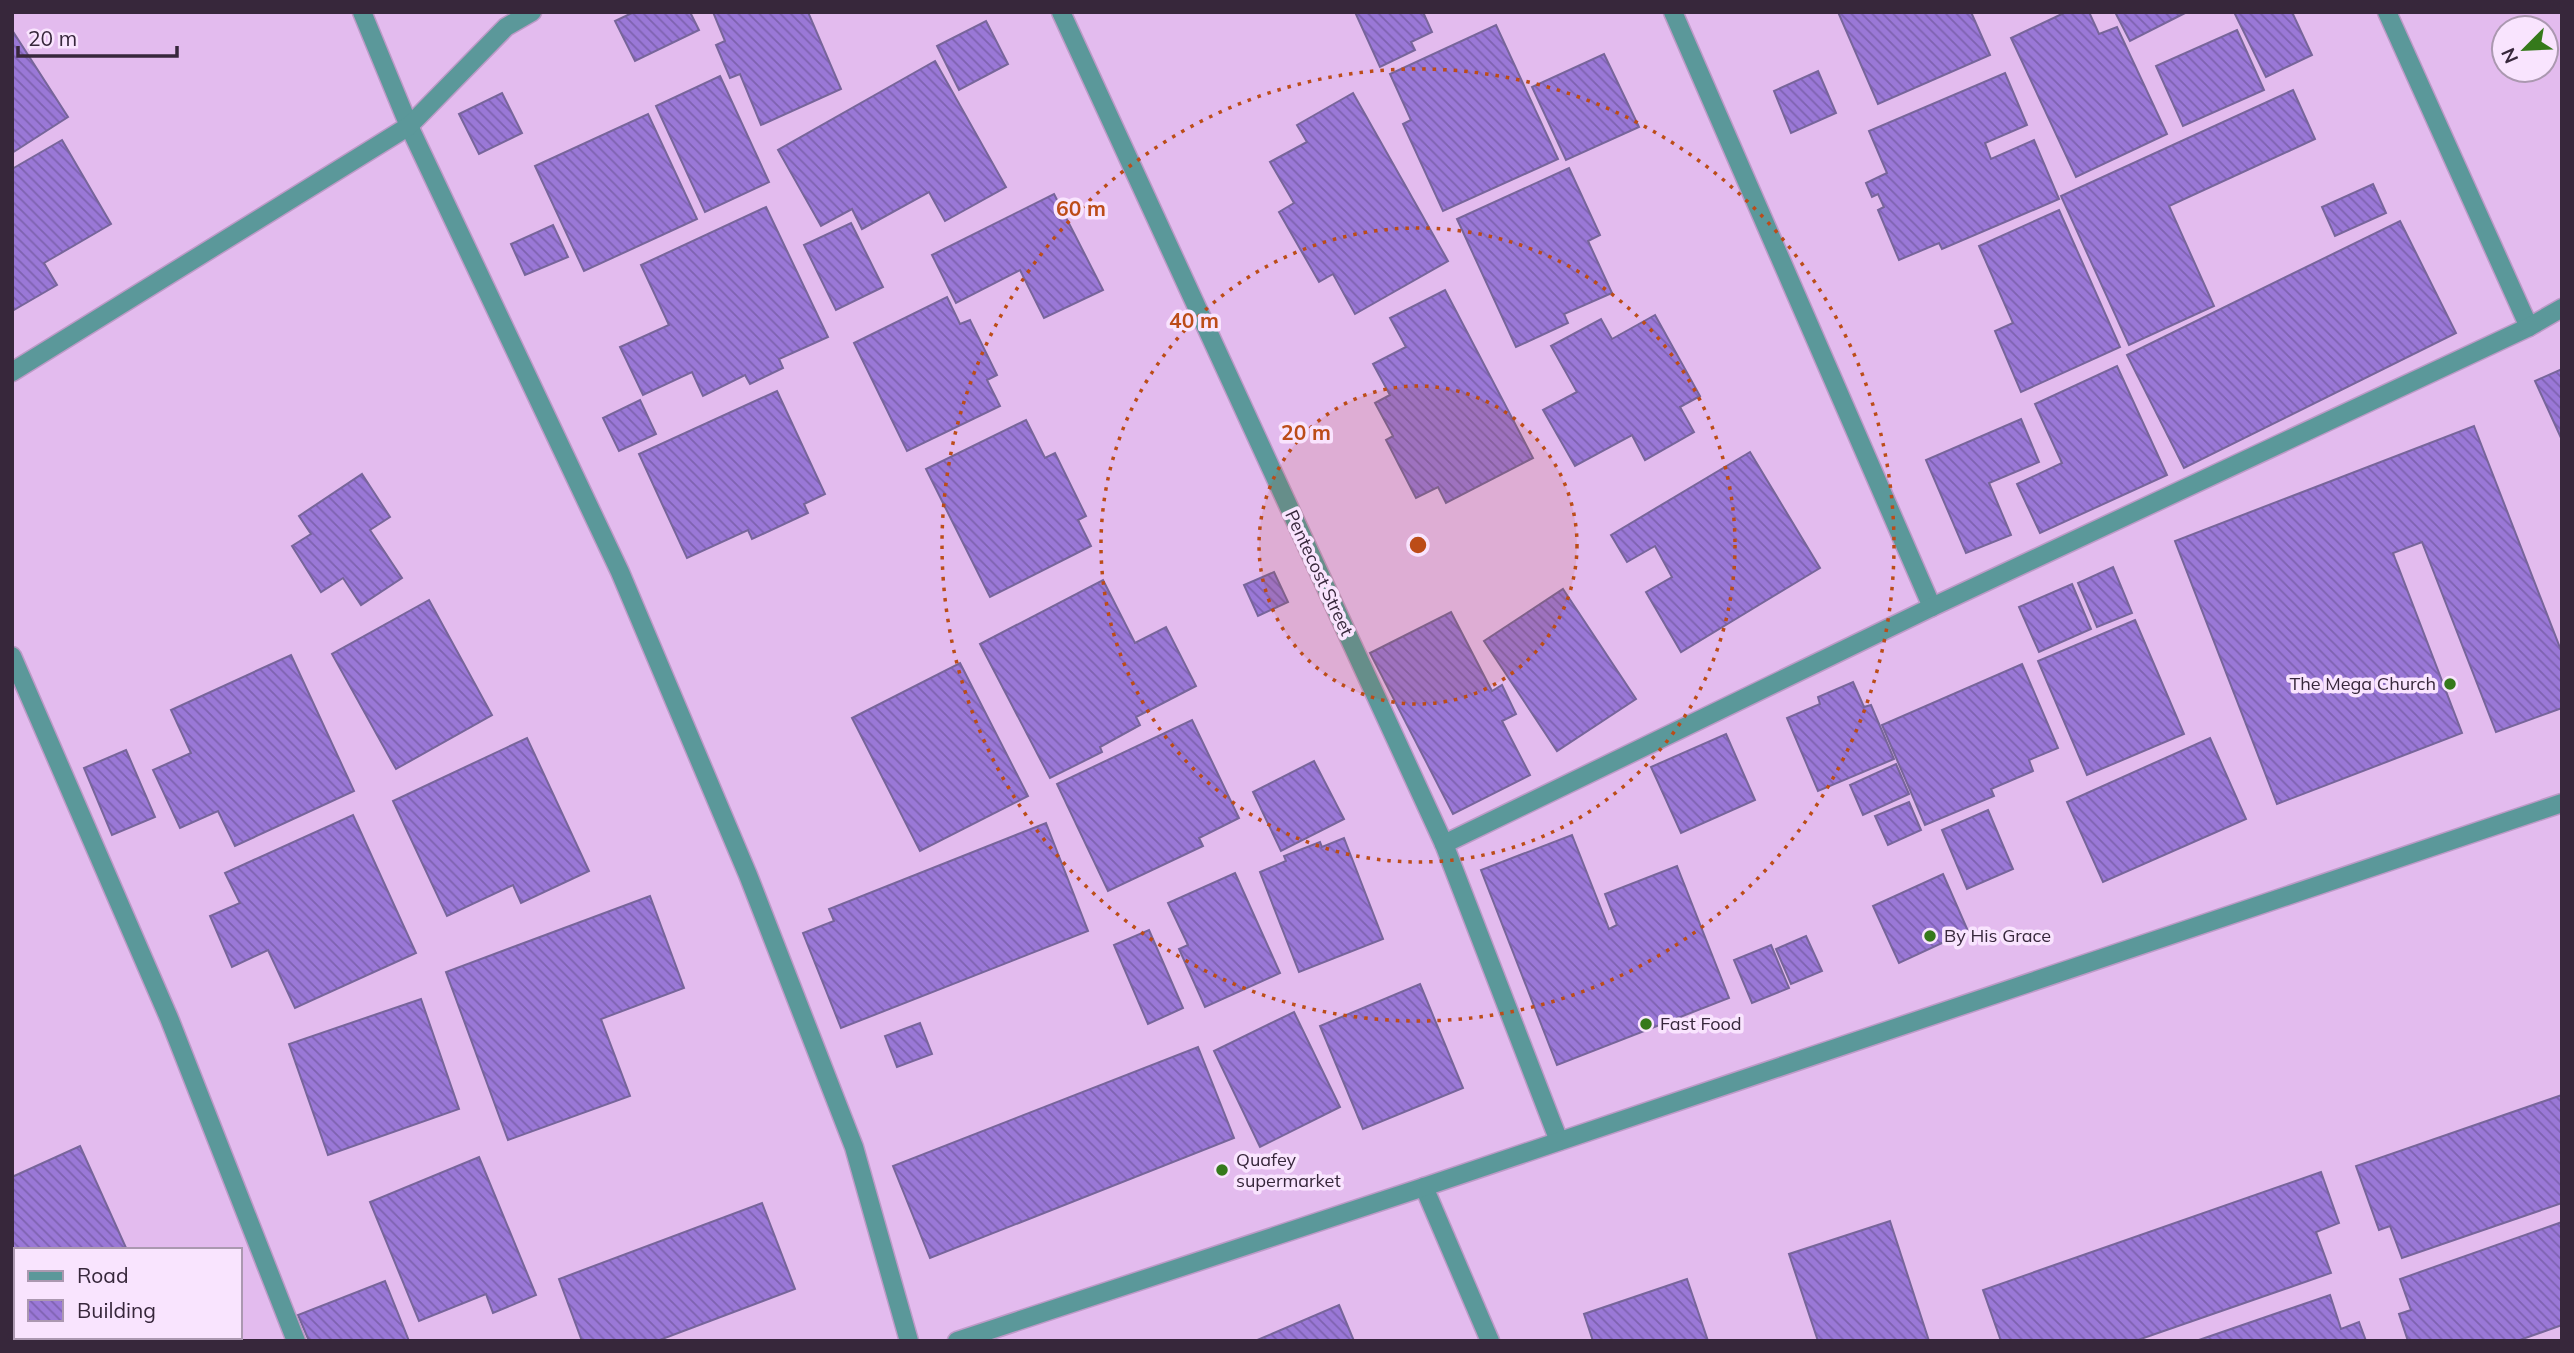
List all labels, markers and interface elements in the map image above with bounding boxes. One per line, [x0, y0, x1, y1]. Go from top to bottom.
scale bar [18, 14, 177, 58]
north arrow [2490, 14, 2560, 84]
text: 20 m [28, 25, 77, 51]
text: N [2496, 44, 2523, 67]
text: 60 m [1056, 195, 1106, 221]
text: 40 m [1169, 307, 1219, 333]
text: 20 m [1281, 419, 1331, 445]
street label: Pentecost Street [1280, 506, 1359, 639]
centre of rings [1406, 533, 1430, 557]
place label: The Mega Church [2289, 672, 2436, 695]
marker: The Mega Church [2442, 676, 2458, 692]
place label: By His Grace [1944, 924, 2051, 947]
marker: By His Grace [1922, 928, 1938, 944]
place label: Fast Food [1660, 1012, 1742, 1035]
marker: Fast Food [1638, 1016, 1654, 1032]
place label: Quafey supermarket [1236, 1148, 1341, 1192]
marker: Quafey supermarket [1214, 1162, 1230, 1178]
legend [14, 1248, 242, 1339]
text: Road [77, 1262, 128, 1288]
text: Building [77, 1297, 156, 1323]

